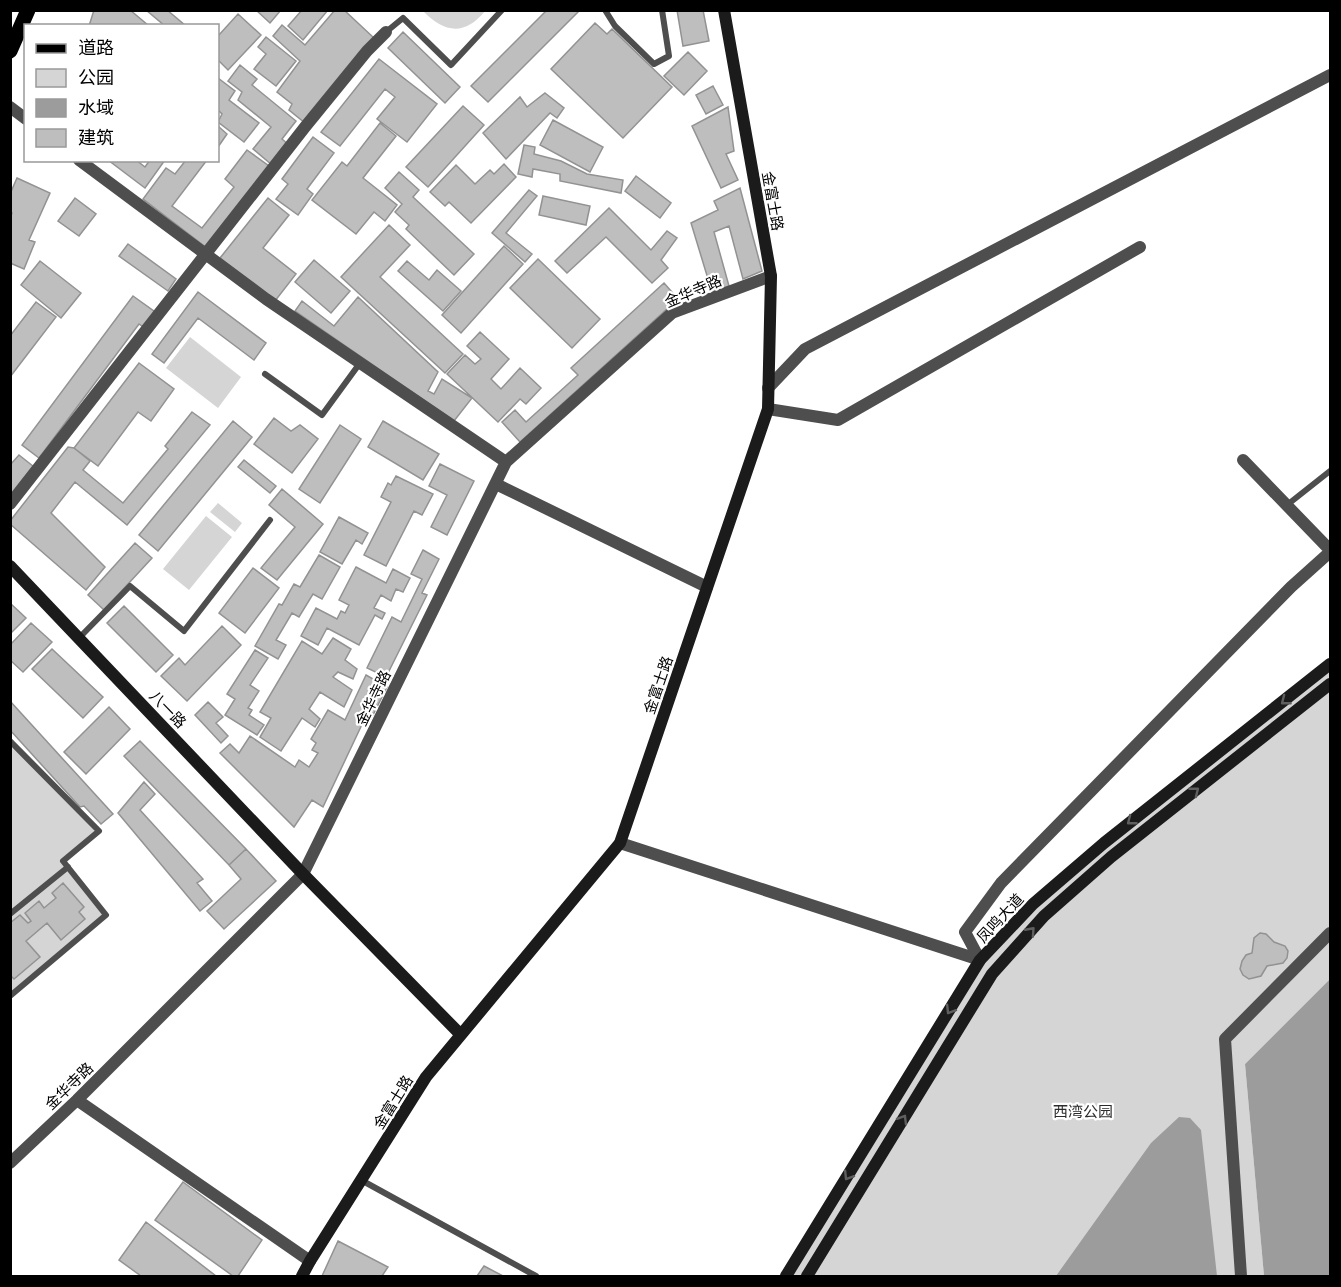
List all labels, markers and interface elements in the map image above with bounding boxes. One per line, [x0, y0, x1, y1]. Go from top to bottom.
legend [24, 24, 219, 162]
text: 道路 [78, 37, 114, 59]
text: 公园 [78, 67, 114, 89]
text: 水域 [78, 97, 114, 119]
text: 建筑 [78, 127, 114, 149]
street label: 金富士路 [758, 170, 788, 232]
street label: 金华寺路 [662, 271, 724, 311]
street label: 金富士路 [639, 654, 677, 716]
street label: 金华寺路 [351, 667, 395, 729]
street label: 八一路 [146, 686, 190, 732]
one-way arrow [1280, 693, 1291, 704]
one-way arrow [1188, 787, 1199, 798]
one-way arrow [1127, 814, 1138, 825]
street label: 凤鸣大道 [973, 890, 1027, 946]
one-way arrow [1024, 927, 1035, 937]
one-way arrow [945, 1004, 957, 1014]
street label: 金华寺路 [41, 1058, 97, 1114]
street label: 金富士路 [369, 1072, 417, 1132]
park label: 西湾公园 [1053, 1102, 1113, 1121]
one-way arrow [895, 1115, 907, 1125]
one-way arrow [843, 1170, 855, 1180]

